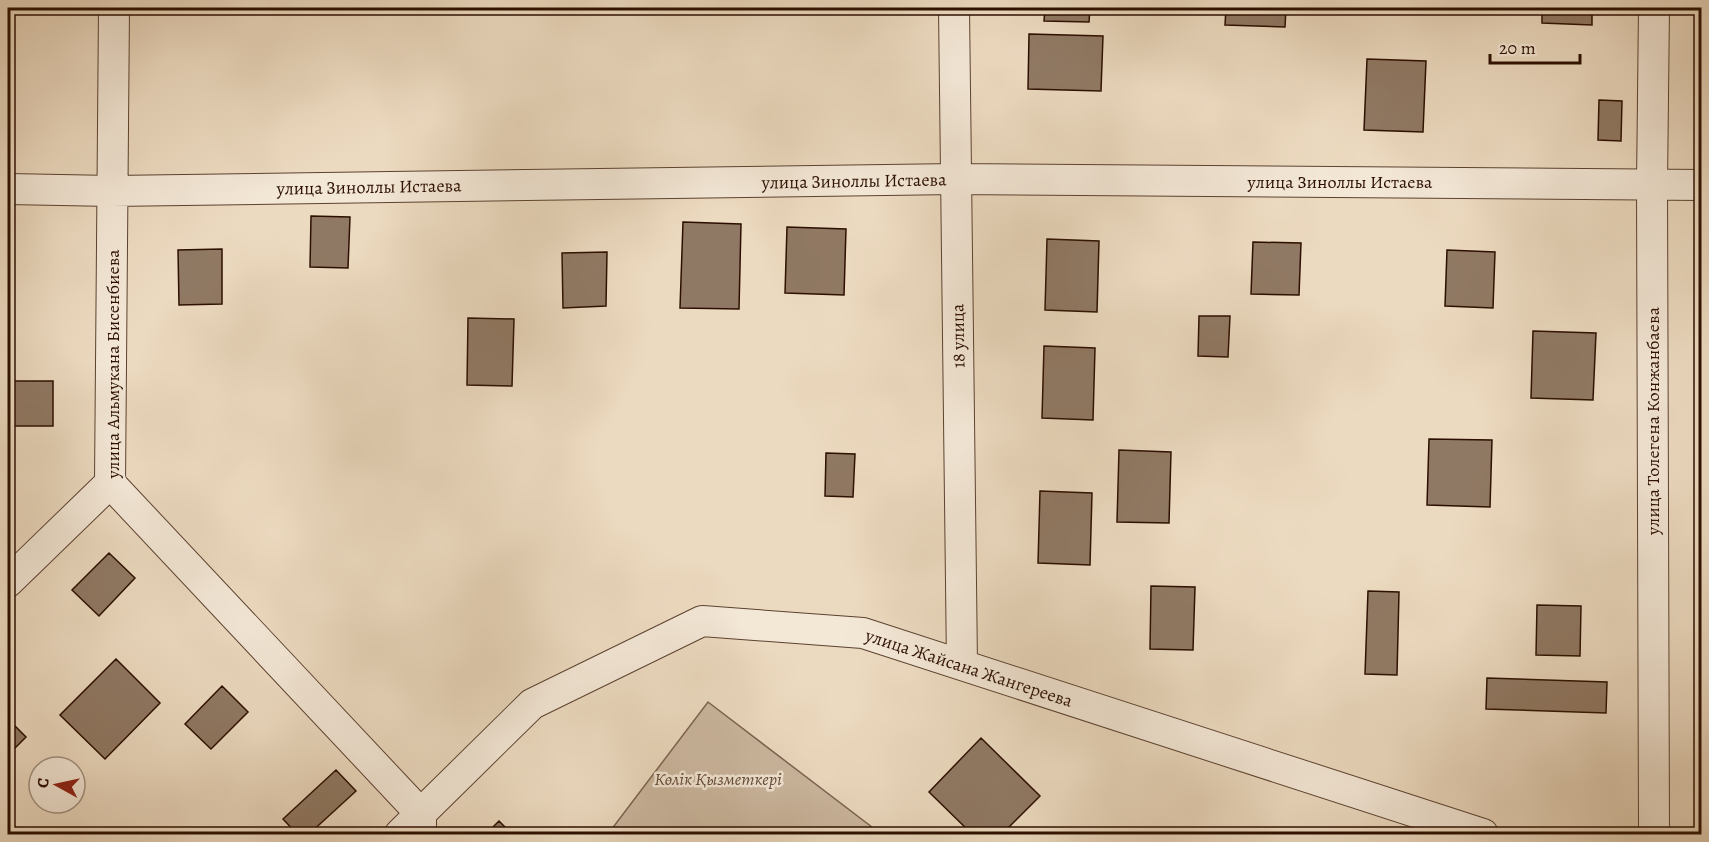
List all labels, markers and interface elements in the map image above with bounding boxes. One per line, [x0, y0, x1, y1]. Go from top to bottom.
scale bar [1490, 27, 1580, 65]
text: 20 m [1499, 36, 1536, 60]
street label: улица Зиноллы Истаева [760, 167, 947, 195]
street label: улица Зиноллы Истаева [1247, 170, 1433, 194]
street label: улица Зиноллы Истаева [275, 173, 462, 201]
street label: улица Альмукана Бисенбиева [101, 249, 125, 480]
street label: 18 улица [945, 303, 971, 368]
street label: улица Толегена Конжанбаева [1641, 306, 1665, 536]
street label: улица Жайсана Жангереева [861, 623, 1076, 713]
north arrow [27, 755, 87, 815]
park label: Көлік Қызметкері [654, 767, 782, 791]
text: С [32, 776, 55, 789]

